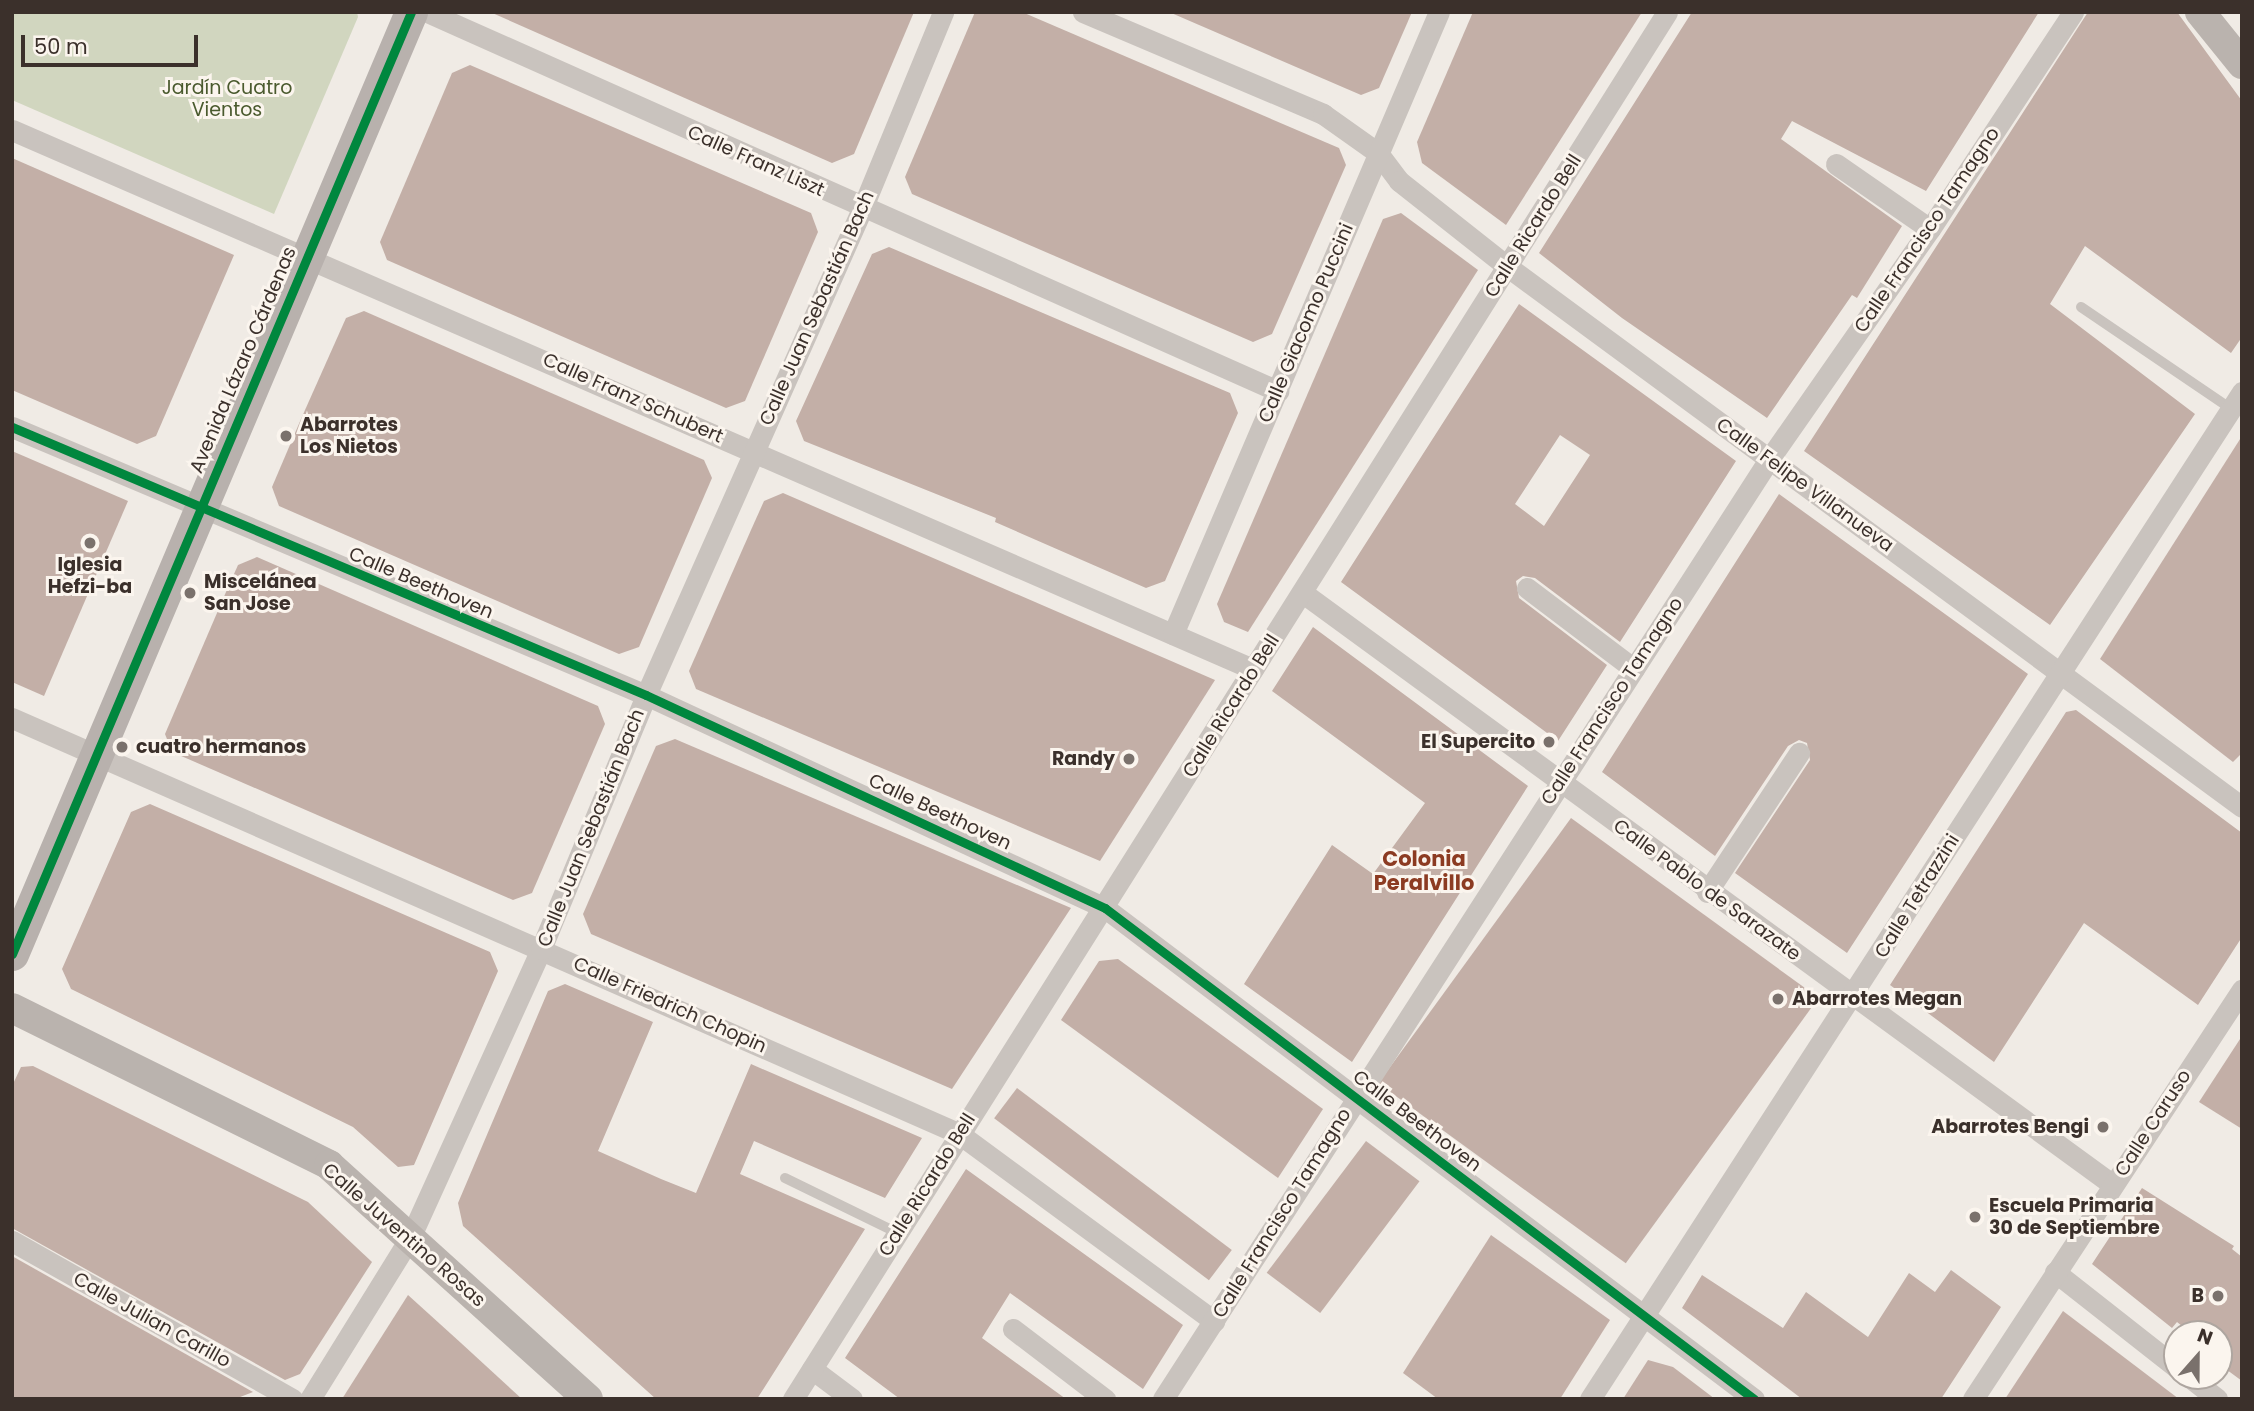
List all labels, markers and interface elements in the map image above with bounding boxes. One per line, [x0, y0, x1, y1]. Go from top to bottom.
scale bar [24, 21, 201, 65]
text: 50 m [34, 32, 88, 61]
park label: Jardín Cuatro Vientos [162, 77, 292, 121]
street label: Calle Franz Liszt [684, 121, 828, 201]
street label: Calle Francisco Tamagno [1850, 123, 2004, 337]
street label: Calle Ricardo Bell [1480, 150, 1586, 302]
street label: Calle Juan Sebastián Bach [755, 187, 879, 429]
street label: Calle Giacomo Puccini [1254, 220, 1358, 426]
street label: Avenida Lázaro Cárdenas [185, 243, 301, 477]
street label: Calle Franz Schubert [539, 348, 727, 448]
street label: Calle Felipe Villanueva [1712, 413, 1898, 557]
place label: Abarrotes Los Nietos [300, 414, 398, 458]
marker: Abarrotes Los Nietos [278, 428, 294, 444]
marker: Iglesia Hefzi-ba [82, 535, 98, 551]
street label: Calle Beethoven [345, 542, 497, 624]
place label: Iglesia Hefzi-ba [48, 554, 132, 598]
place label: Miscelánea San Jose [204, 571, 317, 615]
marker: Miscelánea San Jose [182, 585, 198, 601]
street label: Calle Francisco Tamagno [1536, 593, 1688, 809]
street label: Calle Ricardo Bell [1178, 630, 1284, 782]
street label: Calle Juan Sebastián Bach [533, 706, 649, 950]
place label: El Supercito [1421, 731, 1535, 753]
marker: El Supercito [1541, 734, 1557, 750]
place label: cuatro hermanos [136, 736, 306, 758]
marker: cuatro hermanos [114, 739, 130, 755]
place label: Randy [1052, 748, 1115, 770]
marker: Randy [1121, 751, 1137, 767]
street label: Calle Beethoven [865, 769, 1015, 855]
street label: Calle Pablo de Sarazate [1609, 814, 1805, 966]
street label: Calle Tetrazzini [1870, 830, 1964, 962]
district label: Colonia Peralvillo [1374, 846, 1474, 896]
street label: Calle Friedrich Chopin [570, 952, 770, 1058]
place label: Abarrotes Megan [1792, 988, 1962, 1010]
marker: Abarrotes Megan [1770, 991, 1786, 1007]
street label: Calle Beethoven [1348, 1065, 1486, 1177]
street label: Calle Caruso [2110, 1065, 2196, 1181]
street label: Calle Francisco Tamagno [1208, 1104, 1356, 1322]
street label: Calle Ricardo Bell [874, 1109, 980, 1261]
place label: Abarrotes Bengi [1931, 1116, 2089, 1138]
marker: Abarrotes Bengi [2095, 1119, 2111, 1135]
street label: Calle Juventino Rosas [318, 1158, 490, 1312]
place label: Escuela Primaria 30 de Septiembre [1989, 1195, 2160, 1239]
marker: Escuela Primaria 30 de Septiembre [1967, 1209, 1983, 1225]
street label: Calle Julian Carillo [69, 1267, 235, 1373]
place label: B [2191, 1285, 2204, 1307]
marker: B [2210, 1288, 2226, 1304]
north arrow [2163, 1320, 2233, 1390]
text: N [2193, 1322, 2216, 1352]

